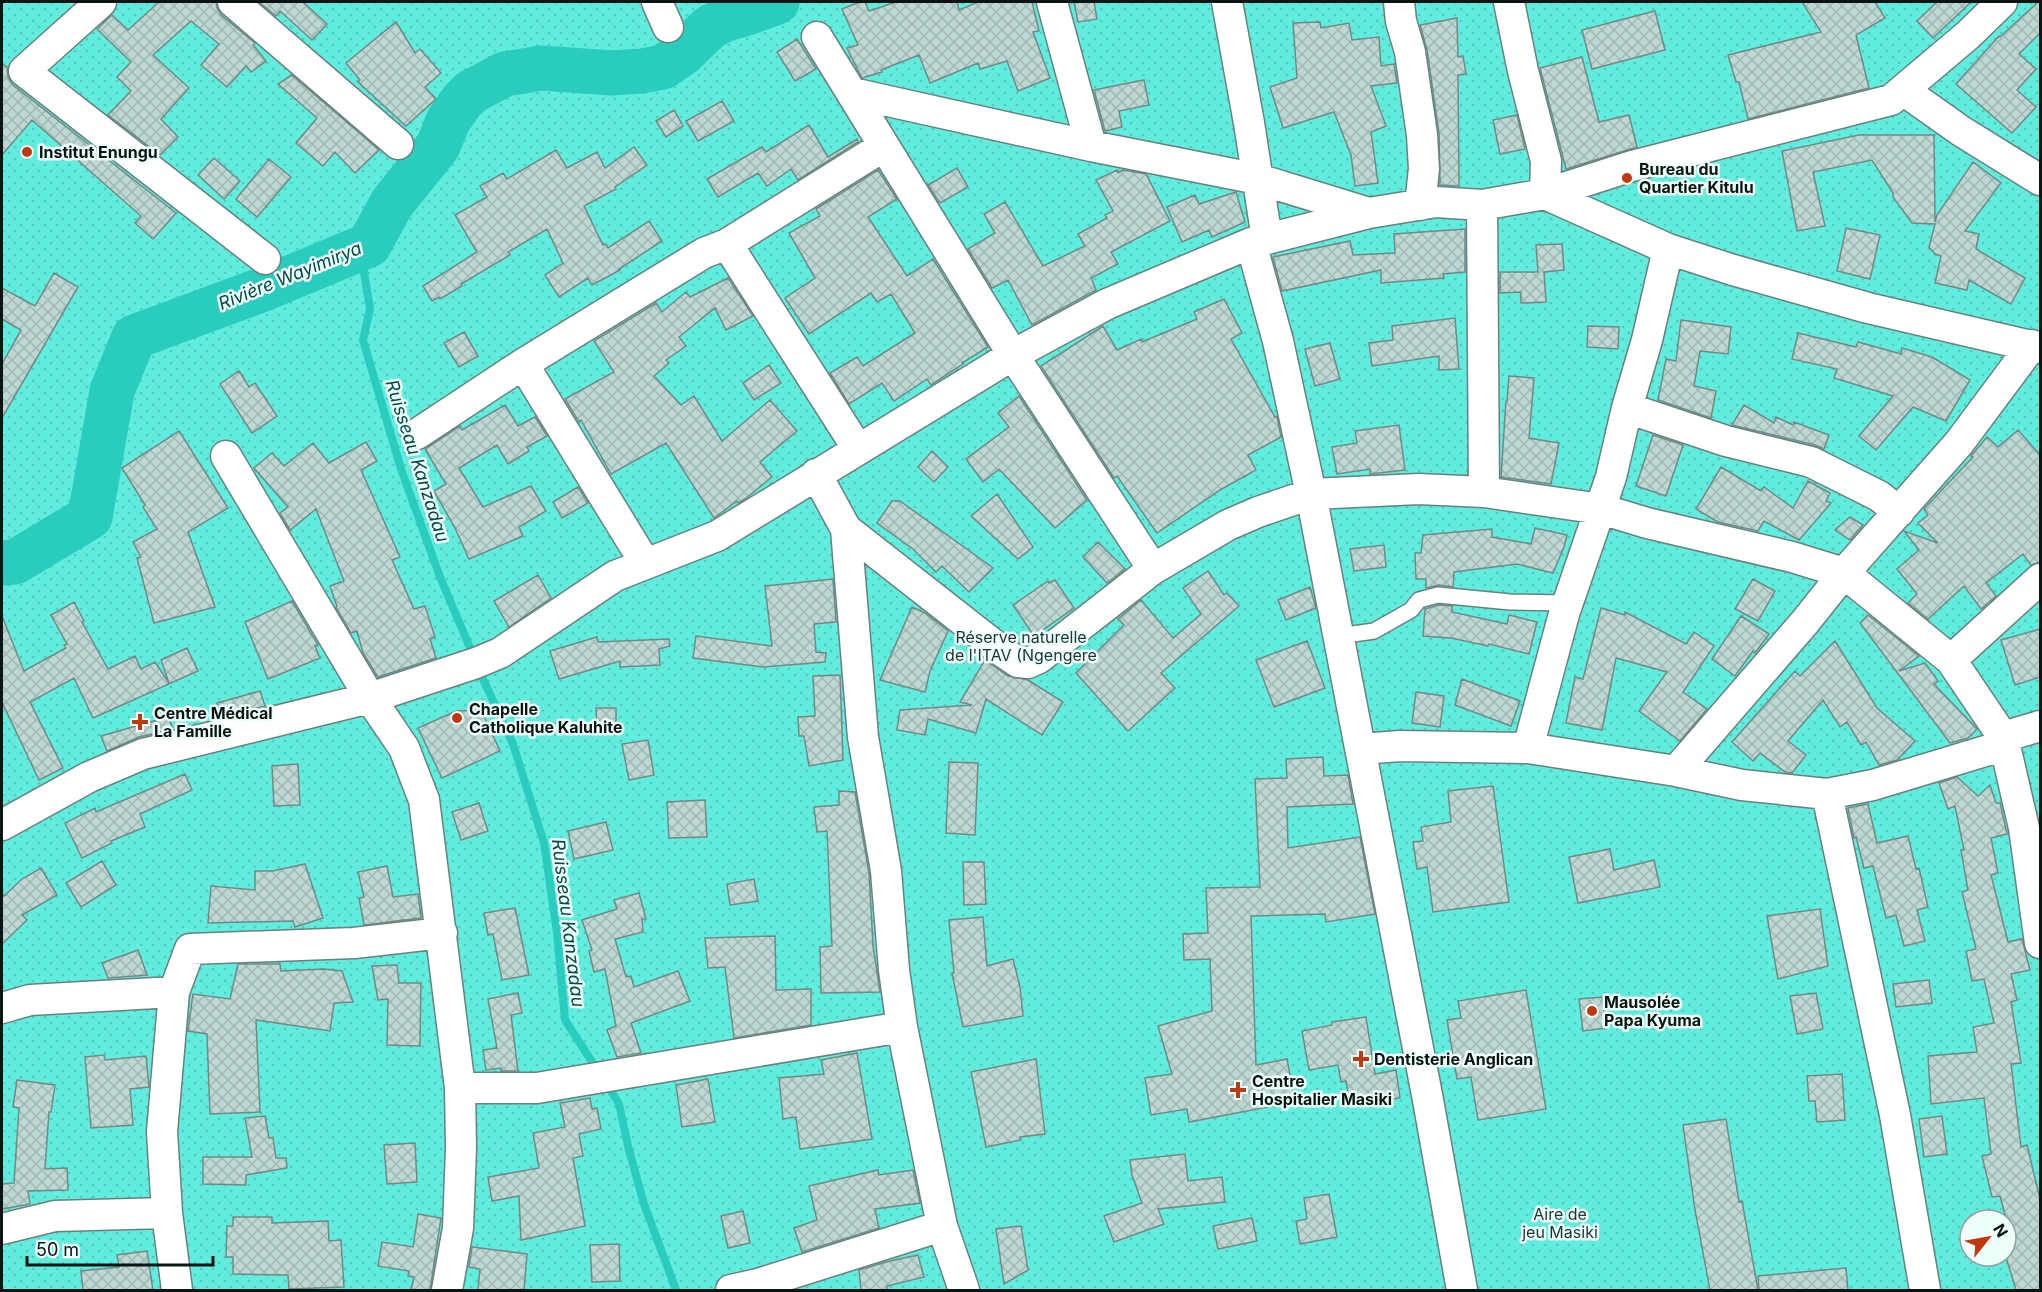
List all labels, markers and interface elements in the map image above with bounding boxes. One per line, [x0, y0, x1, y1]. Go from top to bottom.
place label: Institut Enungu [39, 142, 158, 162]
marker: Institut Enungu [20, 145, 34, 159]
place label: Bureau du Quartier Kitulu [1639, 159, 1754, 197]
marker: Bureau du Quartier Kitulu [1620, 171, 1634, 185]
water label: Rivière Wayimirya [215, 237, 365, 314]
water label: Ruisseau Kanzadau [381, 377, 454, 545]
park label: Réserve naturelle de l'ITAV (Ngengere [945, 627, 1097, 665]
place label: Chapelle Catholique Kaluhite [469, 699, 622, 737]
place label: Centre Médical La Famille [154, 703, 273, 741]
marker: Chapelle Catholique Kaluhite [450, 711, 464, 725]
marker: Centre Médical La Famille [131, 713, 149, 731]
water label: Ruisseau Kanzadau [548, 838, 589, 1009]
place label: Mausolée Papa Kyuma [1604, 992, 1701, 1030]
marker: Mausolée Papa Kyuma [1585, 1004, 1599, 1018]
place label: Dentisterie Anglican [1374, 1049, 1533, 1069]
marker: Dentisterie Anglican [1352, 1050, 1370, 1068]
place label: Centre Hospitalier Masiki [1252, 1071, 1392, 1109]
marker: Centre Hospitalier Masiki [1229, 1081, 1247, 1099]
park label: Aire de jeu Masiki [1521, 1204, 1598, 1242]
north arrow [1958, 1208, 2018, 1268]
text: N [1989, 1220, 2013, 1241]
scale bar [27, 1229, 213, 1267]
text: 50 m [36, 1239, 79, 1260]

